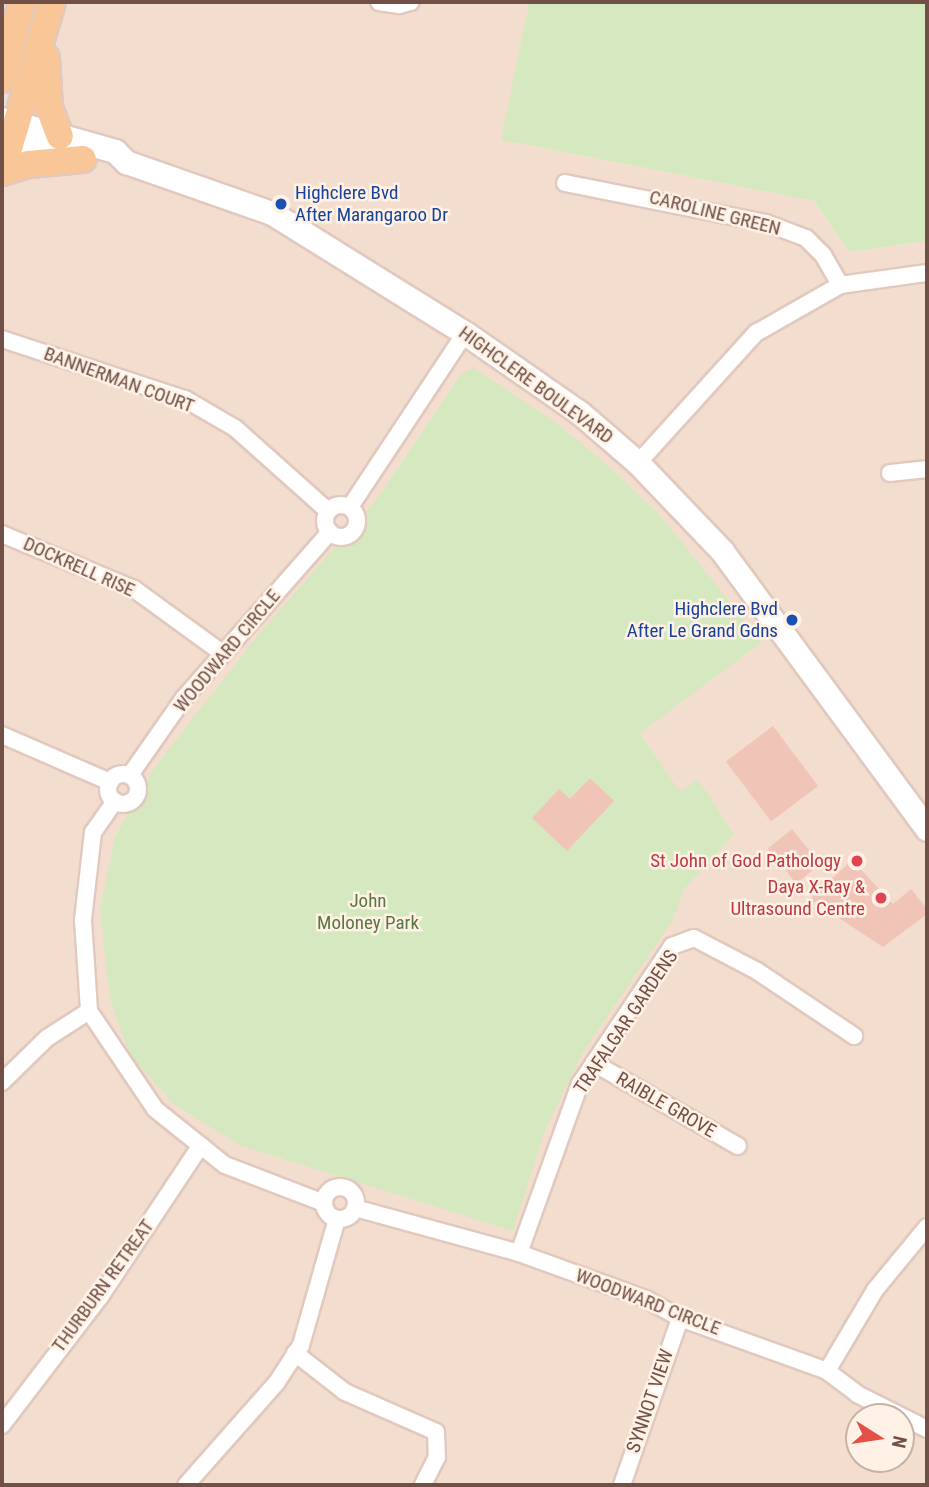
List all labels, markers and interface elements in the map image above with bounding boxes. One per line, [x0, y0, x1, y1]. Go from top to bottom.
place label: Highclere Bvd After Marangaroo Dr [295, 182, 448, 226]
street label: CAROLINE GREEN [647, 186, 783, 240]
marker: Highclere Bvd After Marangaroo Dr [273, 196, 289, 212]
street label: HIGHCLERE BOULEVARD [454, 321, 618, 449]
street label: BANNERMAN COURT [41, 342, 197, 418]
street label: DOCKRELL RISE [20, 532, 138, 602]
street label: WOODWARD CIRCLE [169, 585, 285, 717]
place label: Highclere Bvd After Le Grand Gdns [627, 598, 778, 642]
marker: Highclere Bvd After Le Grand Gdns [784, 612, 800, 628]
place label: St John of God Pathology [650, 850, 841, 872]
marker: St John of God Pathology [847, 851, 867, 871]
place label: Daya X-Ray & Ultrasound Centre [730, 876, 865, 920]
marker: Daya X-Ray & Ultrasound Centre [871, 888, 891, 908]
park label: John Moloney Park [317, 890, 419, 934]
street label: TRAFALGAR GARDENS [569, 946, 683, 1098]
street label: RAIBLE GROVE [612, 1067, 720, 1143]
street label: THURBURN RETREAT [47, 1215, 159, 1357]
street label: WOODWARD CIRCLE [572, 1264, 724, 1340]
street label: SYNNOT VIEW [622, 1346, 678, 1456]
north arrow [845, 1403, 915, 1473]
text: N [887, 1434, 912, 1450]

